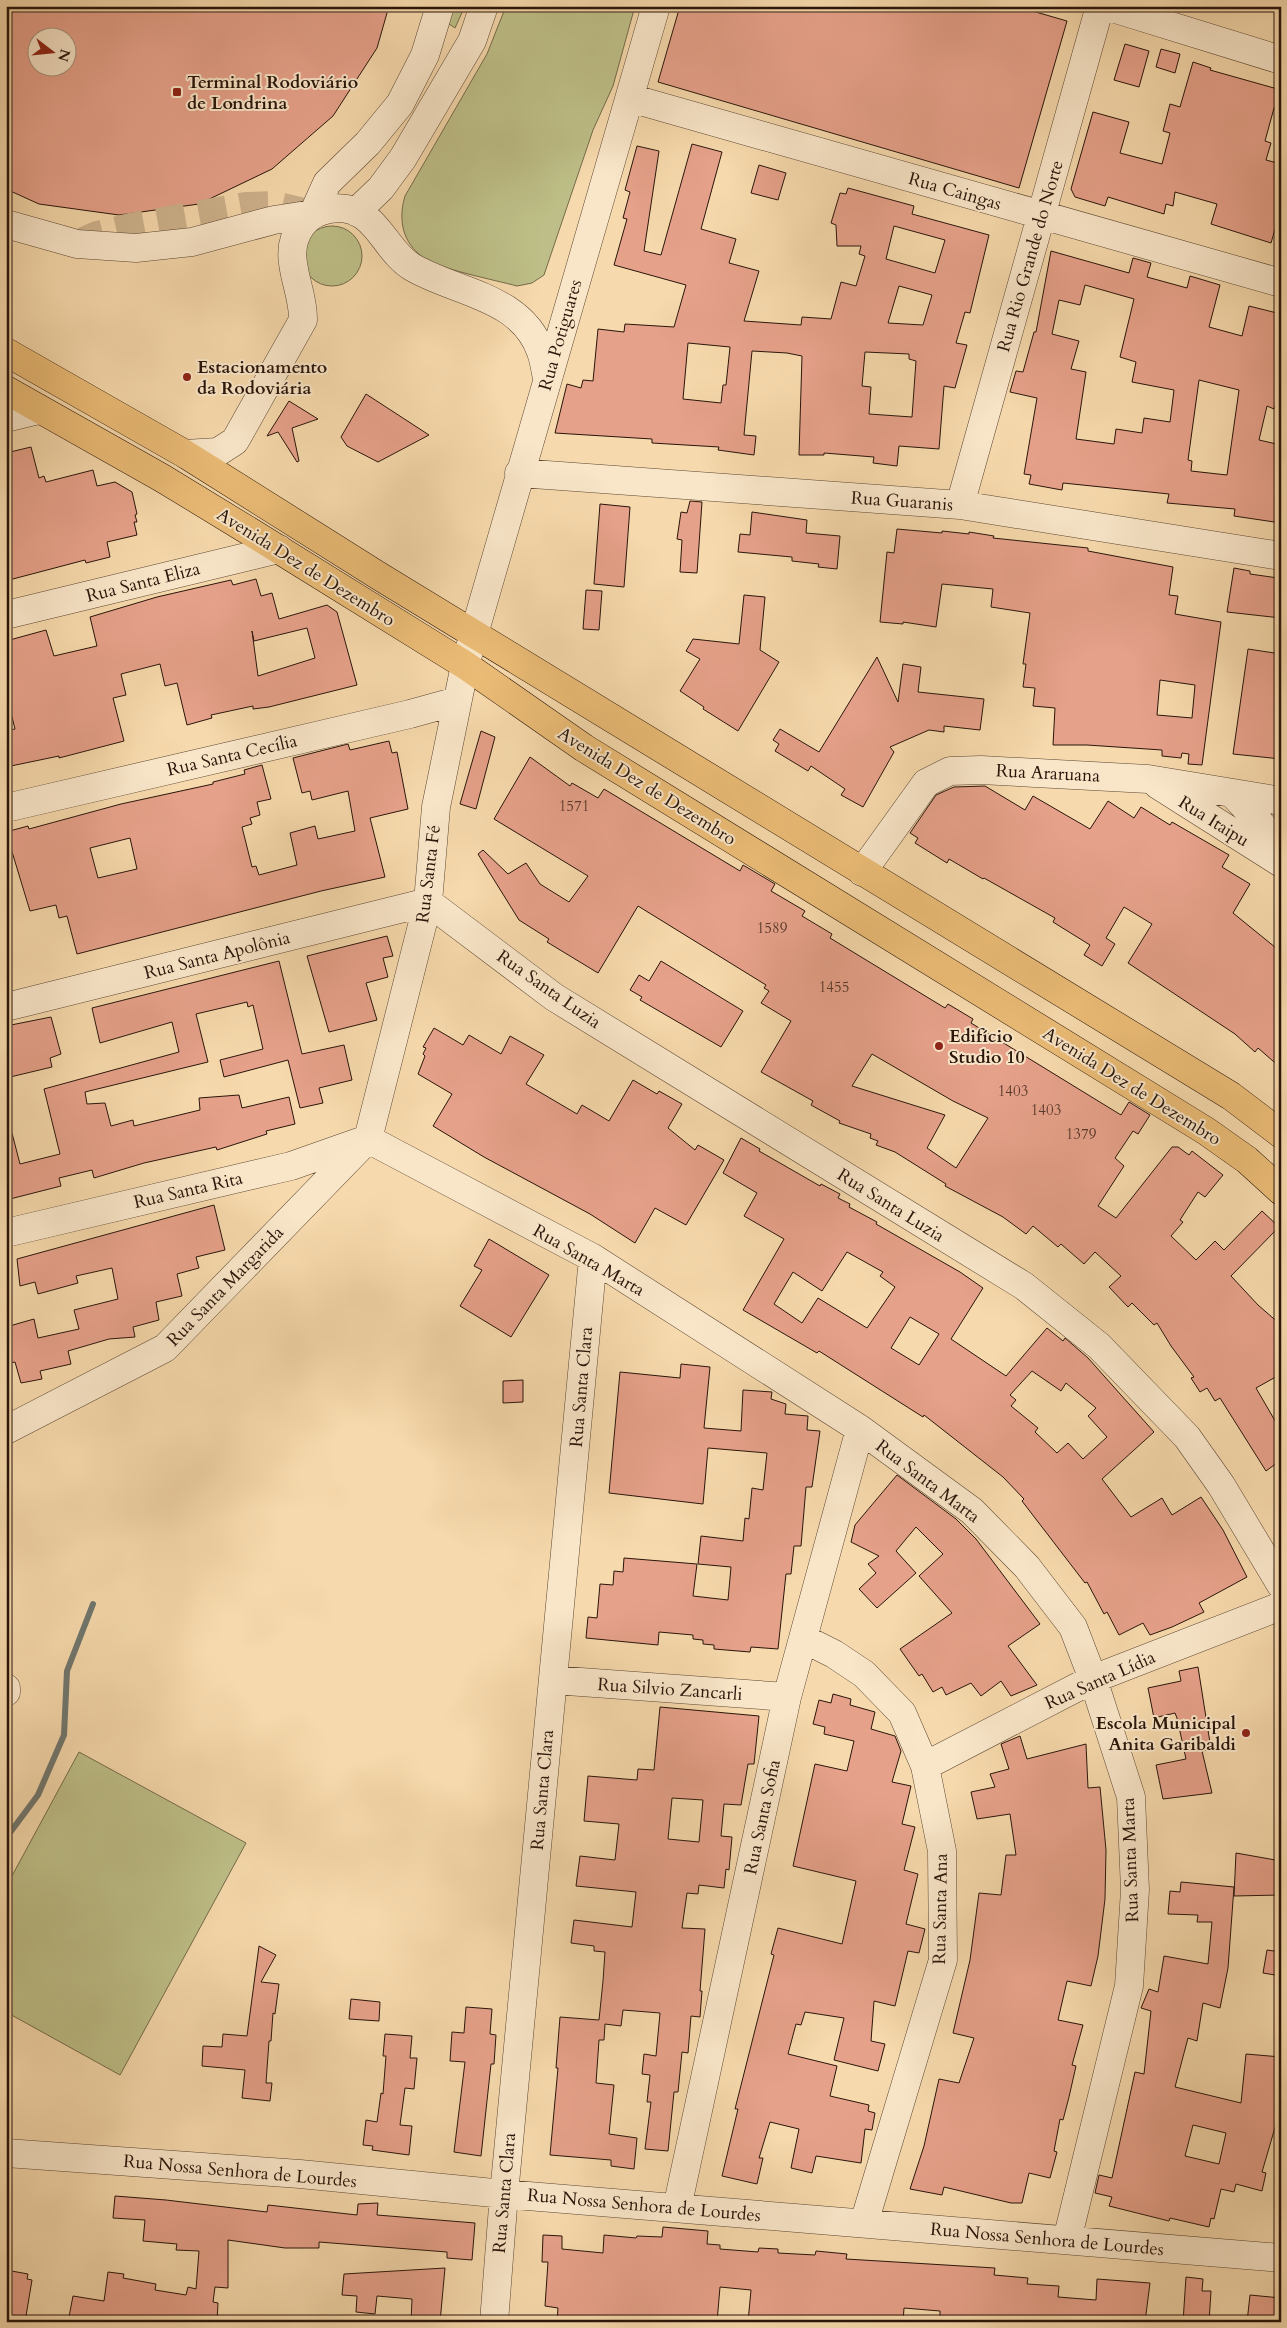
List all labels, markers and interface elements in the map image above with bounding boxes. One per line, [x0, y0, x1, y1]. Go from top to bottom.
north arrow [28, 28, 78, 78]
text: N [53, 47, 75, 64]
place label: Terminal Rodoviário de Londrina [187, 70, 358, 116]
marker: Terminal Rodoviário de Londrina [171, 86, 183, 98]
street label: Rua Rio Grande do Norte [991, 157, 1070, 355]
street label: Rua Caingas [905, 166, 1004, 217]
street label: Rua Potiguares [533, 277, 588, 394]
place label: Estacionamento da Rodoviária [197, 355, 327, 401]
marker: Estacionamento da Rodoviária [181, 371, 193, 383]
street label: Rua Guaranis [850, 485, 954, 518]
street label: Avenida Dez de Dezembro [212, 502, 400, 633]
street label: Rua Santa Eliza [83, 556, 203, 609]
street label: Avenida Dez de Dezembro [553, 721, 741, 852]
street label: Rua Santa Cecília [165, 728, 300, 783]
street label: Rua Araruana [995, 758, 1101, 789]
street label: Rua Itaipu [1174, 790, 1254, 853]
house number: 1571 [559, 796, 589, 816]
street label: Rua Santa Fé [410, 824, 447, 925]
house number: 1589 [757, 918, 788, 938]
street label: Rua Santa Apolônia [141, 925, 293, 986]
street label: Rua Santa Luzia [492, 944, 606, 1035]
house number: 1455 [819, 977, 849, 997]
street label: Avenida Dez de Dezembro [1038, 1021, 1226, 1152]
place label: Edifício Studio 10 [949, 1024, 1025, 1070]
marker: Edifício Studio 10 [933, 1040, 945, 1052]
house number: 1403 [998, 1081, 1028, 1101]
house number: 1403 [1031, 1100, 1061, 1120]
house number: 1379 [1066, 1124, 1097, 1144]
street label: Rua Santa Luzia [832, 1163, 949, 1248]
street label: Rua Santa Rita [131, 1166, 245, 1215]
street label: Rua Santa Marta [528, 1218, 649, 1303]
street label: Rua Santa Margarida [161, 1221, 290, 1352]
street label: Rua Santa Clara [564, 1326, 599, 1448]
street label: Rua Santa Marta [870, 1434, 985, 1529]
street label: Rua Santa Lídia [1041, 1645, 1160, 1716]
street label: Rua Silvio Zancarli [597, 1672, 743, 1707]
place label: Escola Municipal Anita Garibaldi [1095, 1711, 1236, 1757]
marker: Escola Municipal Anita Garibaldi [1240, 1727, 1252, 1739]
street label: Rua Santa Clara [525, 1729, 560, 1851]
street label: Rua Santa Sofia [738, 1757, 787, 1877]
street label: Rua Santa Marta [1116, 1797, 1145, 1923]
street label: Rua Santa Ana [927, 1853, 954, 1965]
street label: Rua Santa Clara [487, 2132, 522, 2254]
street label: Rua Nossa Senhora de Lourdes [122, 2149, 358, 2194]
street label: Rua Nossa Senhora de Lourdes [526, 2183, 762, 2228]
street label: Rua Nossa Senhora de Lourdes [929, 2217, 1165, 2262]

